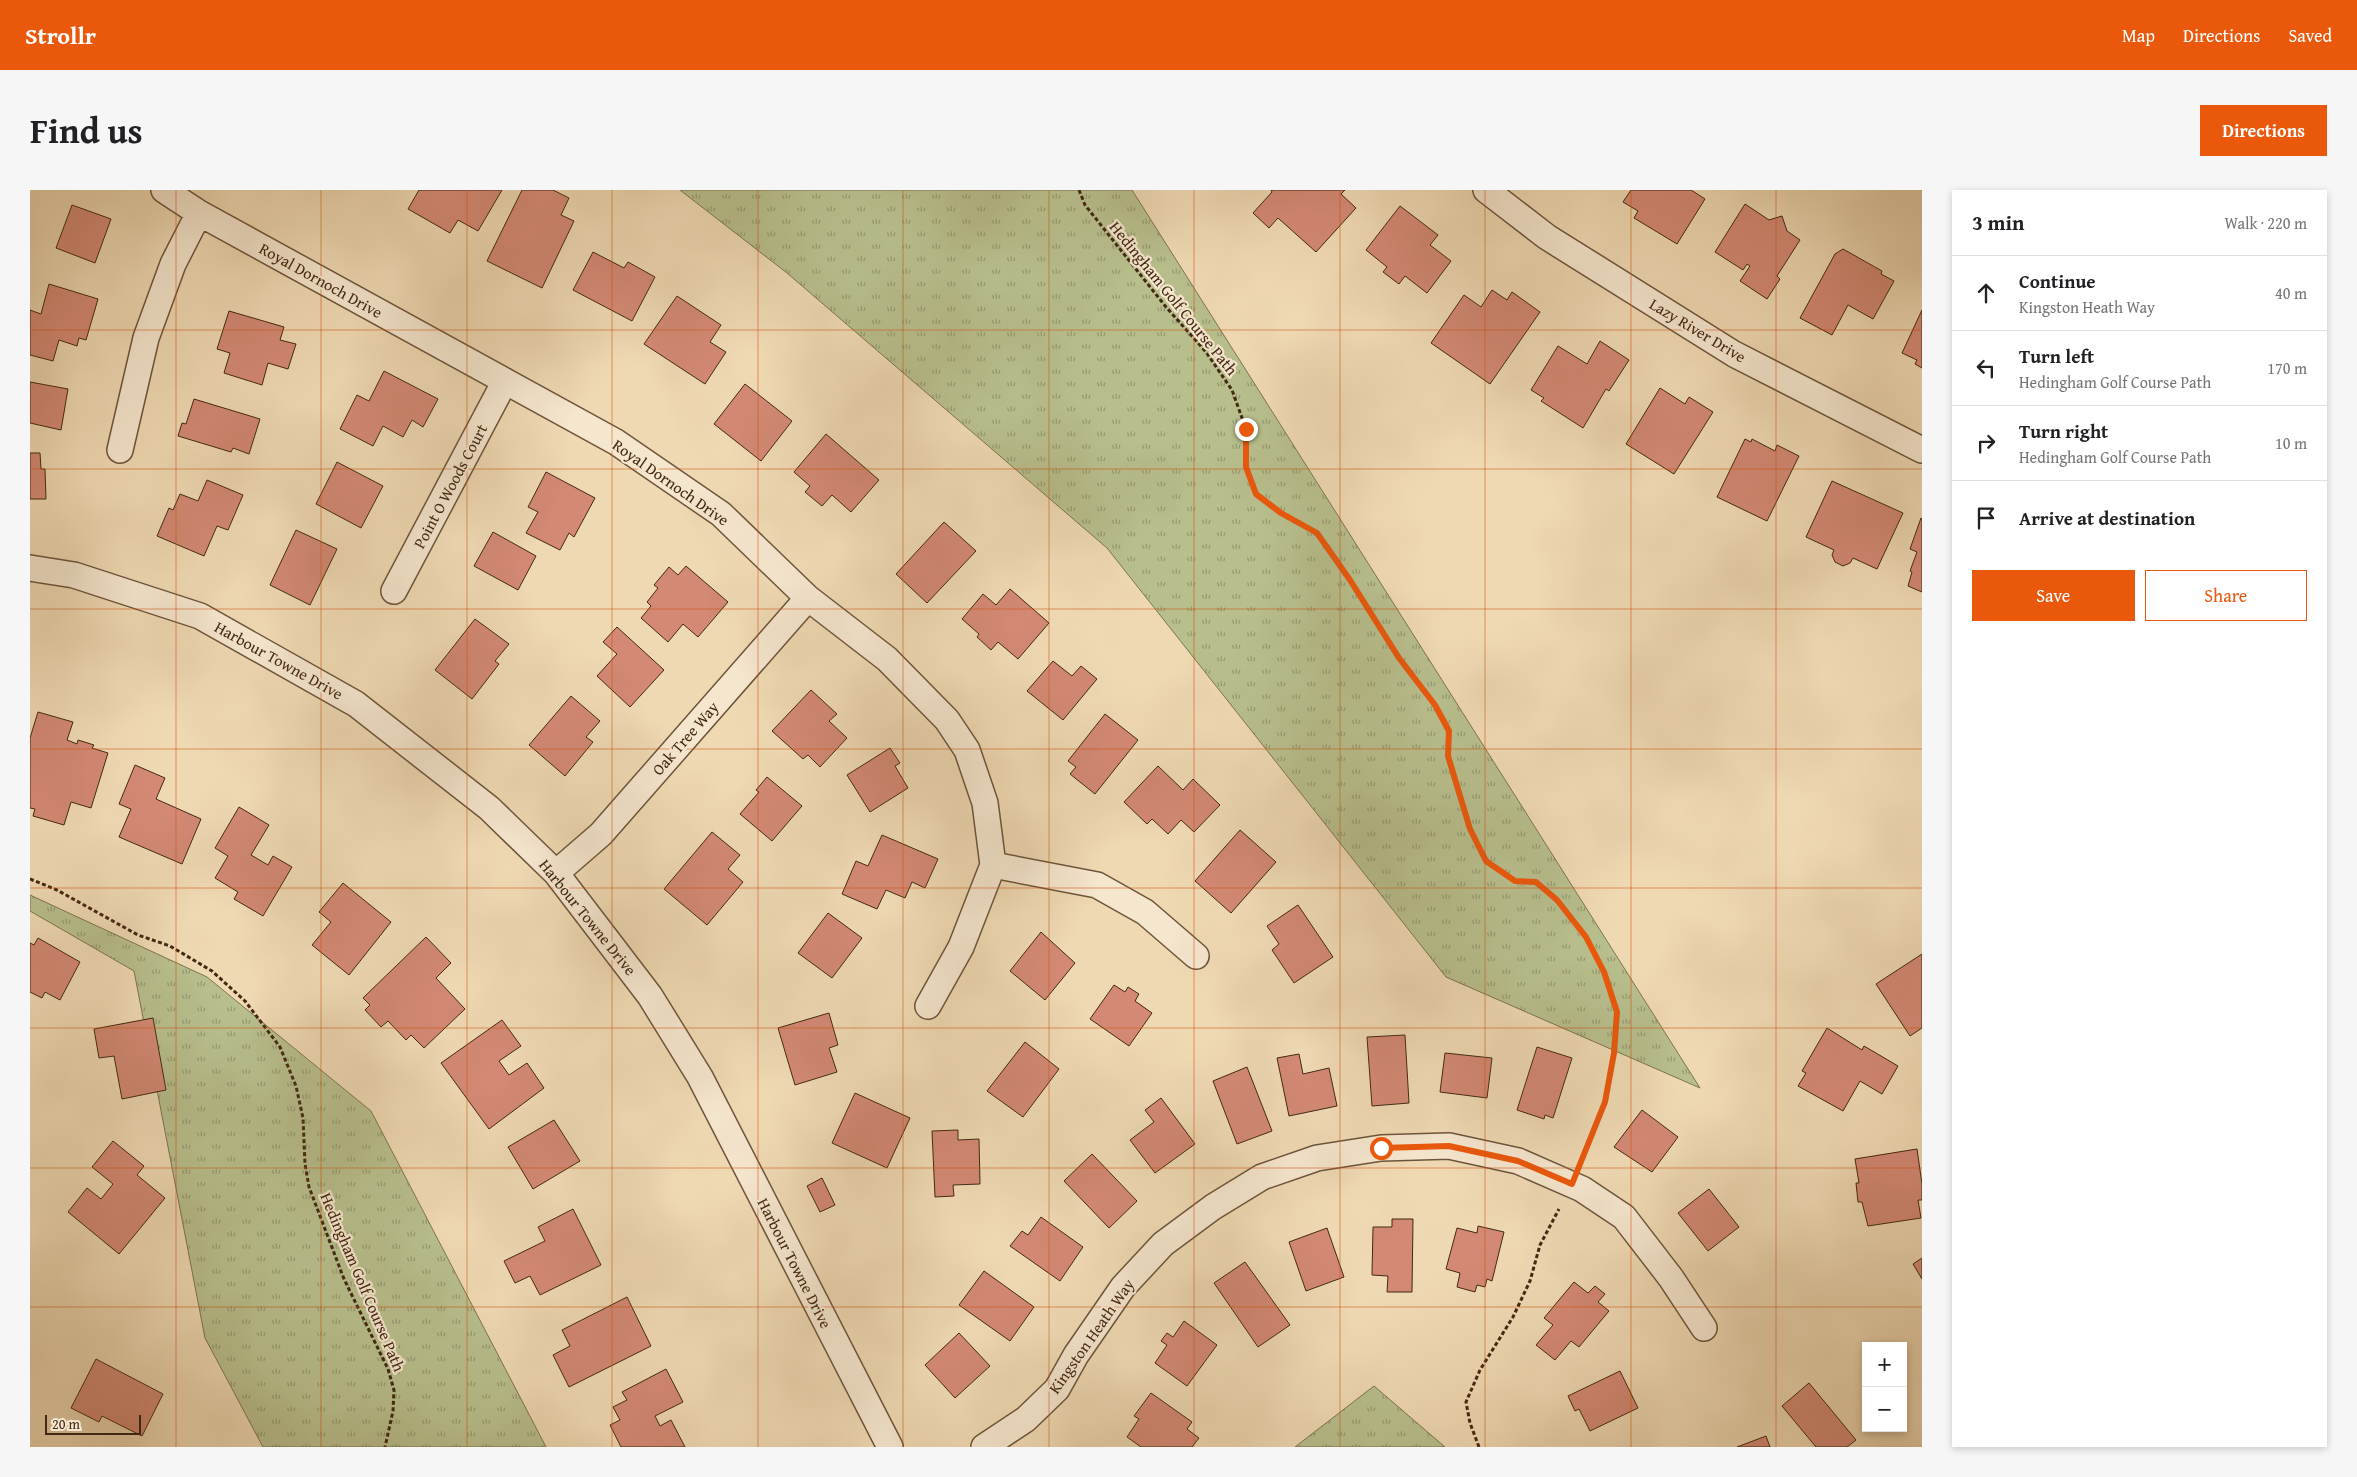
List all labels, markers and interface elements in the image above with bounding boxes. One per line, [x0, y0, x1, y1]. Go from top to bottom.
text: Strollr [25, 18, 96, 53]
text: Map [2122, 22, 2155, 49]
text: Directions [2183, 22, 2260, 49]
text: Saved [2288, 22, 2332, 49]
text: Find us [30, 105, 143, 156]
button: Directions [2200, 105, 2327, 156]
text: 3 min [1972, 207, 2024, 238]
text: Walk · 220 m [2224, 211, 2307, 235]
street label: Hedingham Golf Course Path [1104, 216, 1244, 380]
street label: Royal Dornoch Drive [255, 236, 387, 324]
text: Continue [2019, 267, 2096, 295]
icon: ahead [1972, 279, 2000, 307]
text: 40 m [2275, 281, 2307, 305]
street label: Lazy River Drive [1645, 292, 1751, 368]
text: Kingston Heath Way [2019, 295, 2155, 319]
text: Turn left [2019, 342, 2094, 370]
icon: left [1972, 354, 2000, 382]
text: 170 m [2267, 356, 2307, 380]
text: Hedingham Golf Course Path [2019, 370, 2211, 394]
text: Turn right [2019, 417, 2108, 445]
route end [1235, 418, 1258, 441]
street label: Point O Woods Court [407, 419, 493, 553]
icon: right [1972, 429, 2000, 457]
text: 10 m [2275, 431, 2307, 455]
street label: Royal Dornoch Drive [608, 433, 734, 531]
text: Hedingham Golf Course Path [2019, 445, 2211, 469]
icon: arrive [1972, 504, 2000, 532]
text: Arrive at destination [2019, 504, 2195, 532]
button: Save [1972, 570, 2135, 621]
button: Share [2145, 570, 2307, 621]
street label: Harbour Towne Drive [210, 615, 348, 705]
street label: Oak Tree Way [646, 696, 724, 780]
street label: Harbour Towne Drive [534, 854, 642, 980]
route start [1370, 1137, 1393, 1160]
street label: Hedingham Golf Course Path [314, 1189, 412, 1375]
street label: Harbour Towne Drive [752, 1194, 838, 1332]
street label: Kingston Heath Way [1042, 1273, 1140, 1399]
map controls [1862, 1342, 1907, 1432]
button: + [1862, 1342, 1907, 1387]
button: − [1862, 1387, 1907, 1432]
scale bar [45, 1412, 141, 1435]
text: 20 m [52, 1414, 80, 1434]

